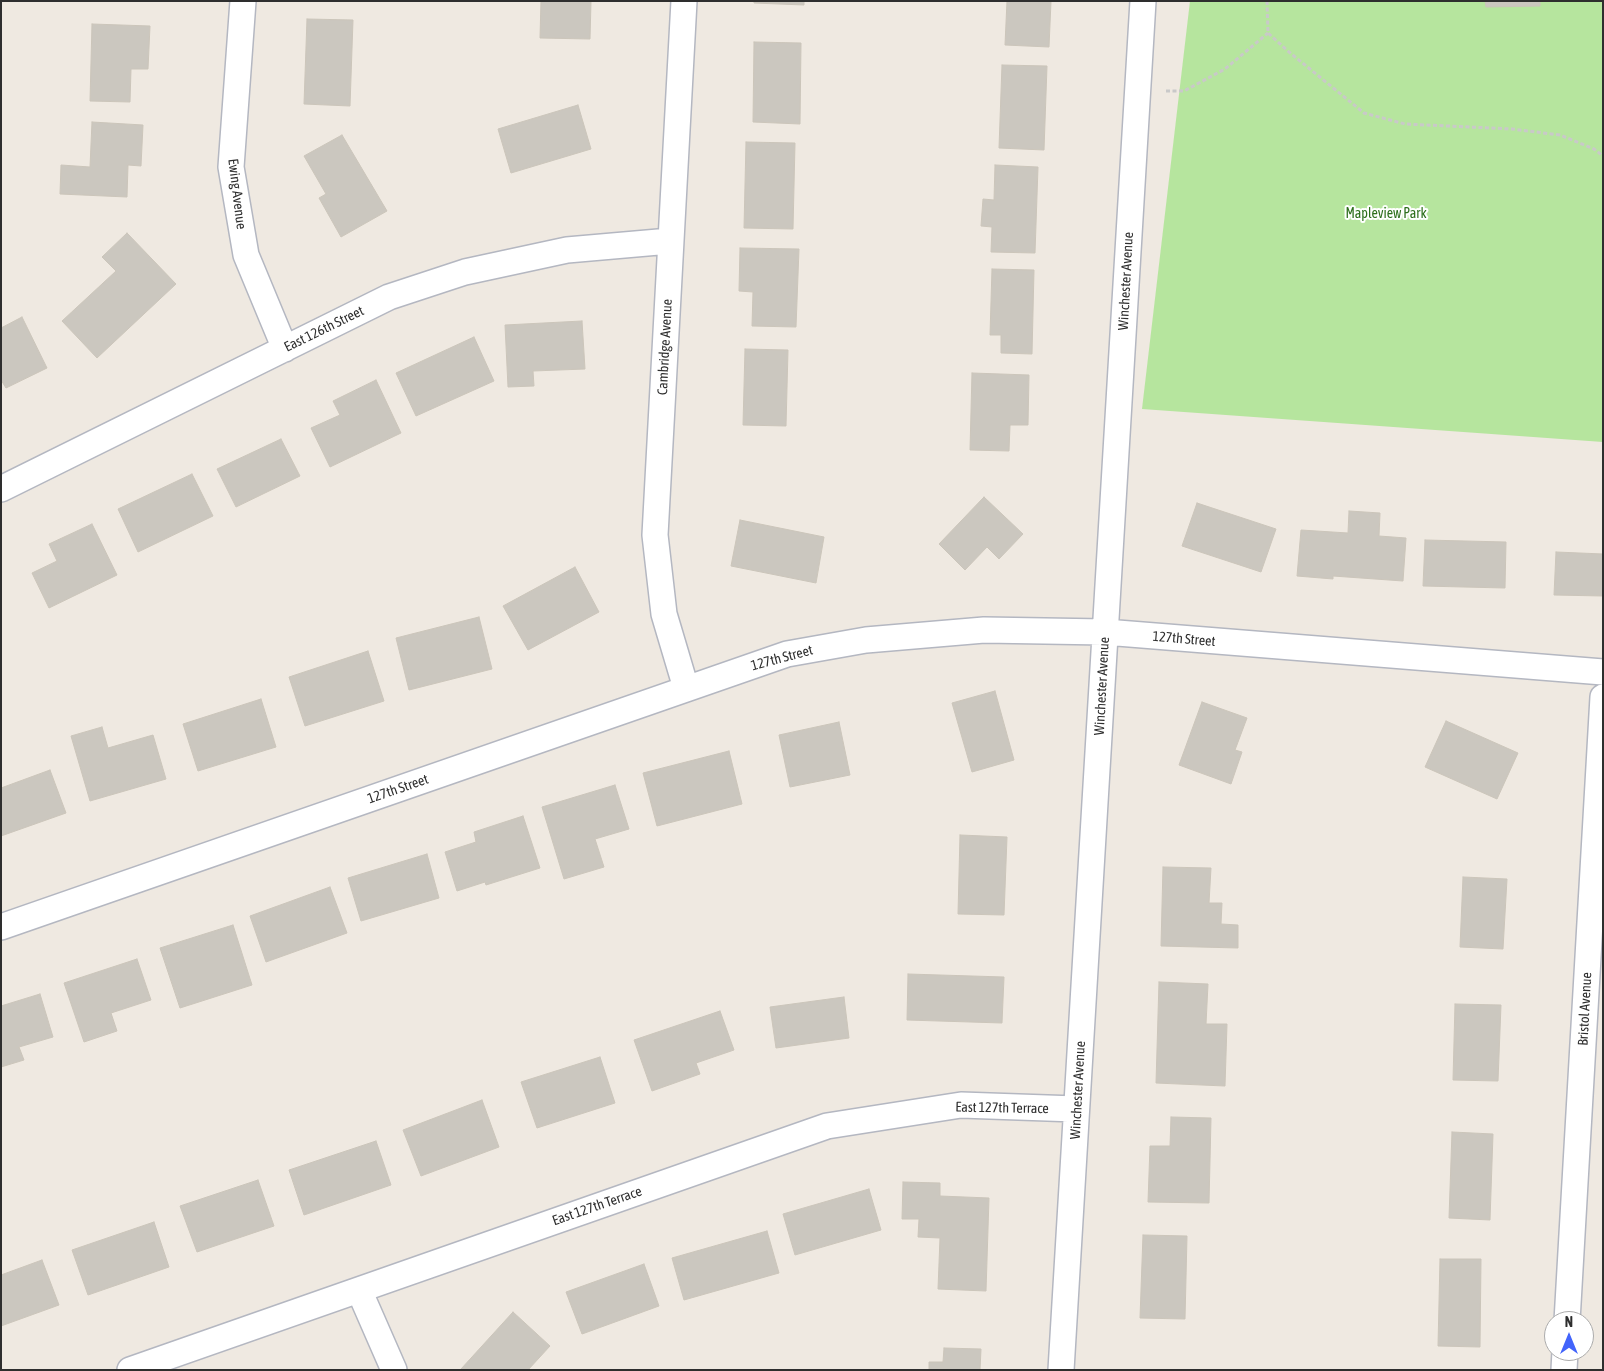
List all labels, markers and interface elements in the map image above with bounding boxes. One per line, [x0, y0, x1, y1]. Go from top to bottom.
street label: Ewing Avenue [224, 158, 250, 230]
park label: Mapleview Park [1345, 206, 1427, 222]
street label: Winchester Avenue [1115, 231, 1137, 331]
street label: Cambridge Avenue [654, 298, 676, 396]
street label: East 126th Street [281, 302, 367, 356]
street label: 127th Street [1152, 628, 1216, 650]
street label: Winchester Avenue [1091, 636, 1113, 736]
street label: 127th Street [749, 642, 815, 674]
street label: 127th Street [365, 771, 431, 807]
street label: Bristol Avenue [1575, 972, 1595, 1046]
street label: Winchester Avenue [1067, 1040, 1089, 1140]
street label: East 127th Terrace [955, 1099, 1049, 1117]
street label: East 127th Terrace [550, 1183, 644, 1229]
north arrow [1544, 1311, 1594, 1361]
text: N [1565, 1314, 1573, 1330]

